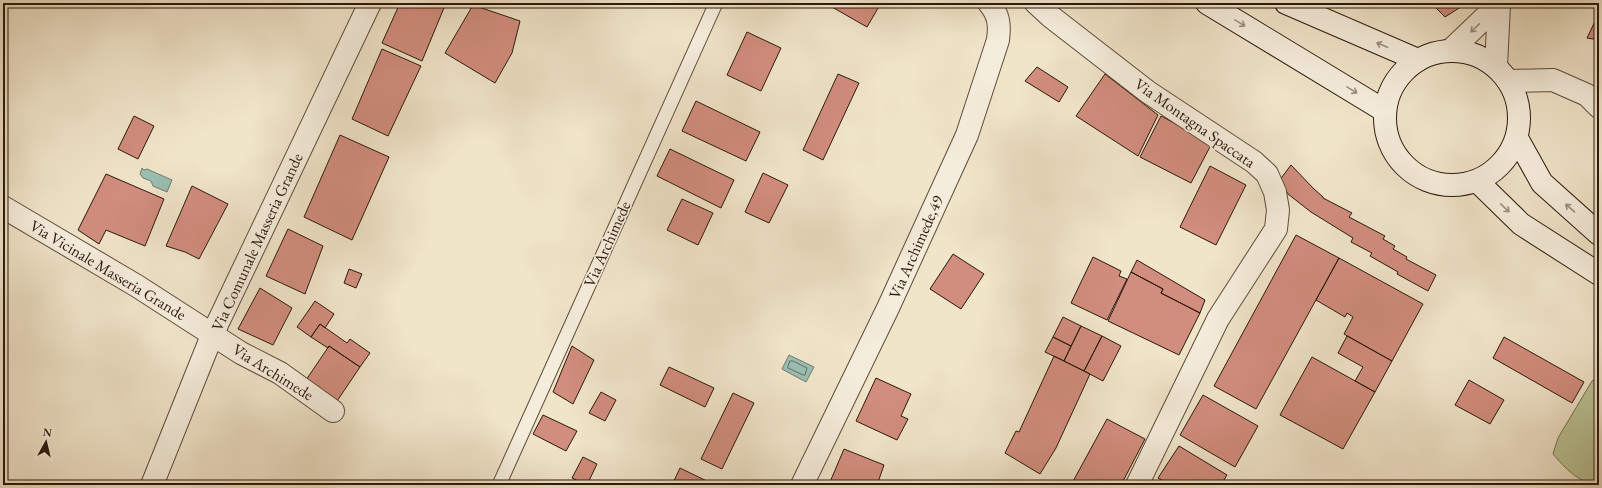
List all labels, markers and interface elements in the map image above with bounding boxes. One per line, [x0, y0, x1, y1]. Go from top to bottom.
one-way arrow [1234, 20, 1246, 28]
one-way arrow [1470, 23, 1480, 33]
one-way arrow [1377, 40, 1389, 48]
street label: Via Montagna Spaccata [1130, 73, 1260, 173]
one-way arrow [1346, 87, 1358, 95]
street label: Via Comunale Masseria Grande [206, 150, 308, 334]
street label: Via Archimede,49 [884, 192, 948, 302]
street label: Via Archimede [579, 198, 635, 290]
one-way arrow [1499, 203, 1509, 212]
one-way arrow [1565, 203, 1575, 213]
street label: Via Vicinale Masseria Grande [26, 215, 190, 325]
street label: Via Archimede [228, 339, 318, 405]
north arrow [26, 422, 66, 462]
text: N [42, 425, 53, 440]

